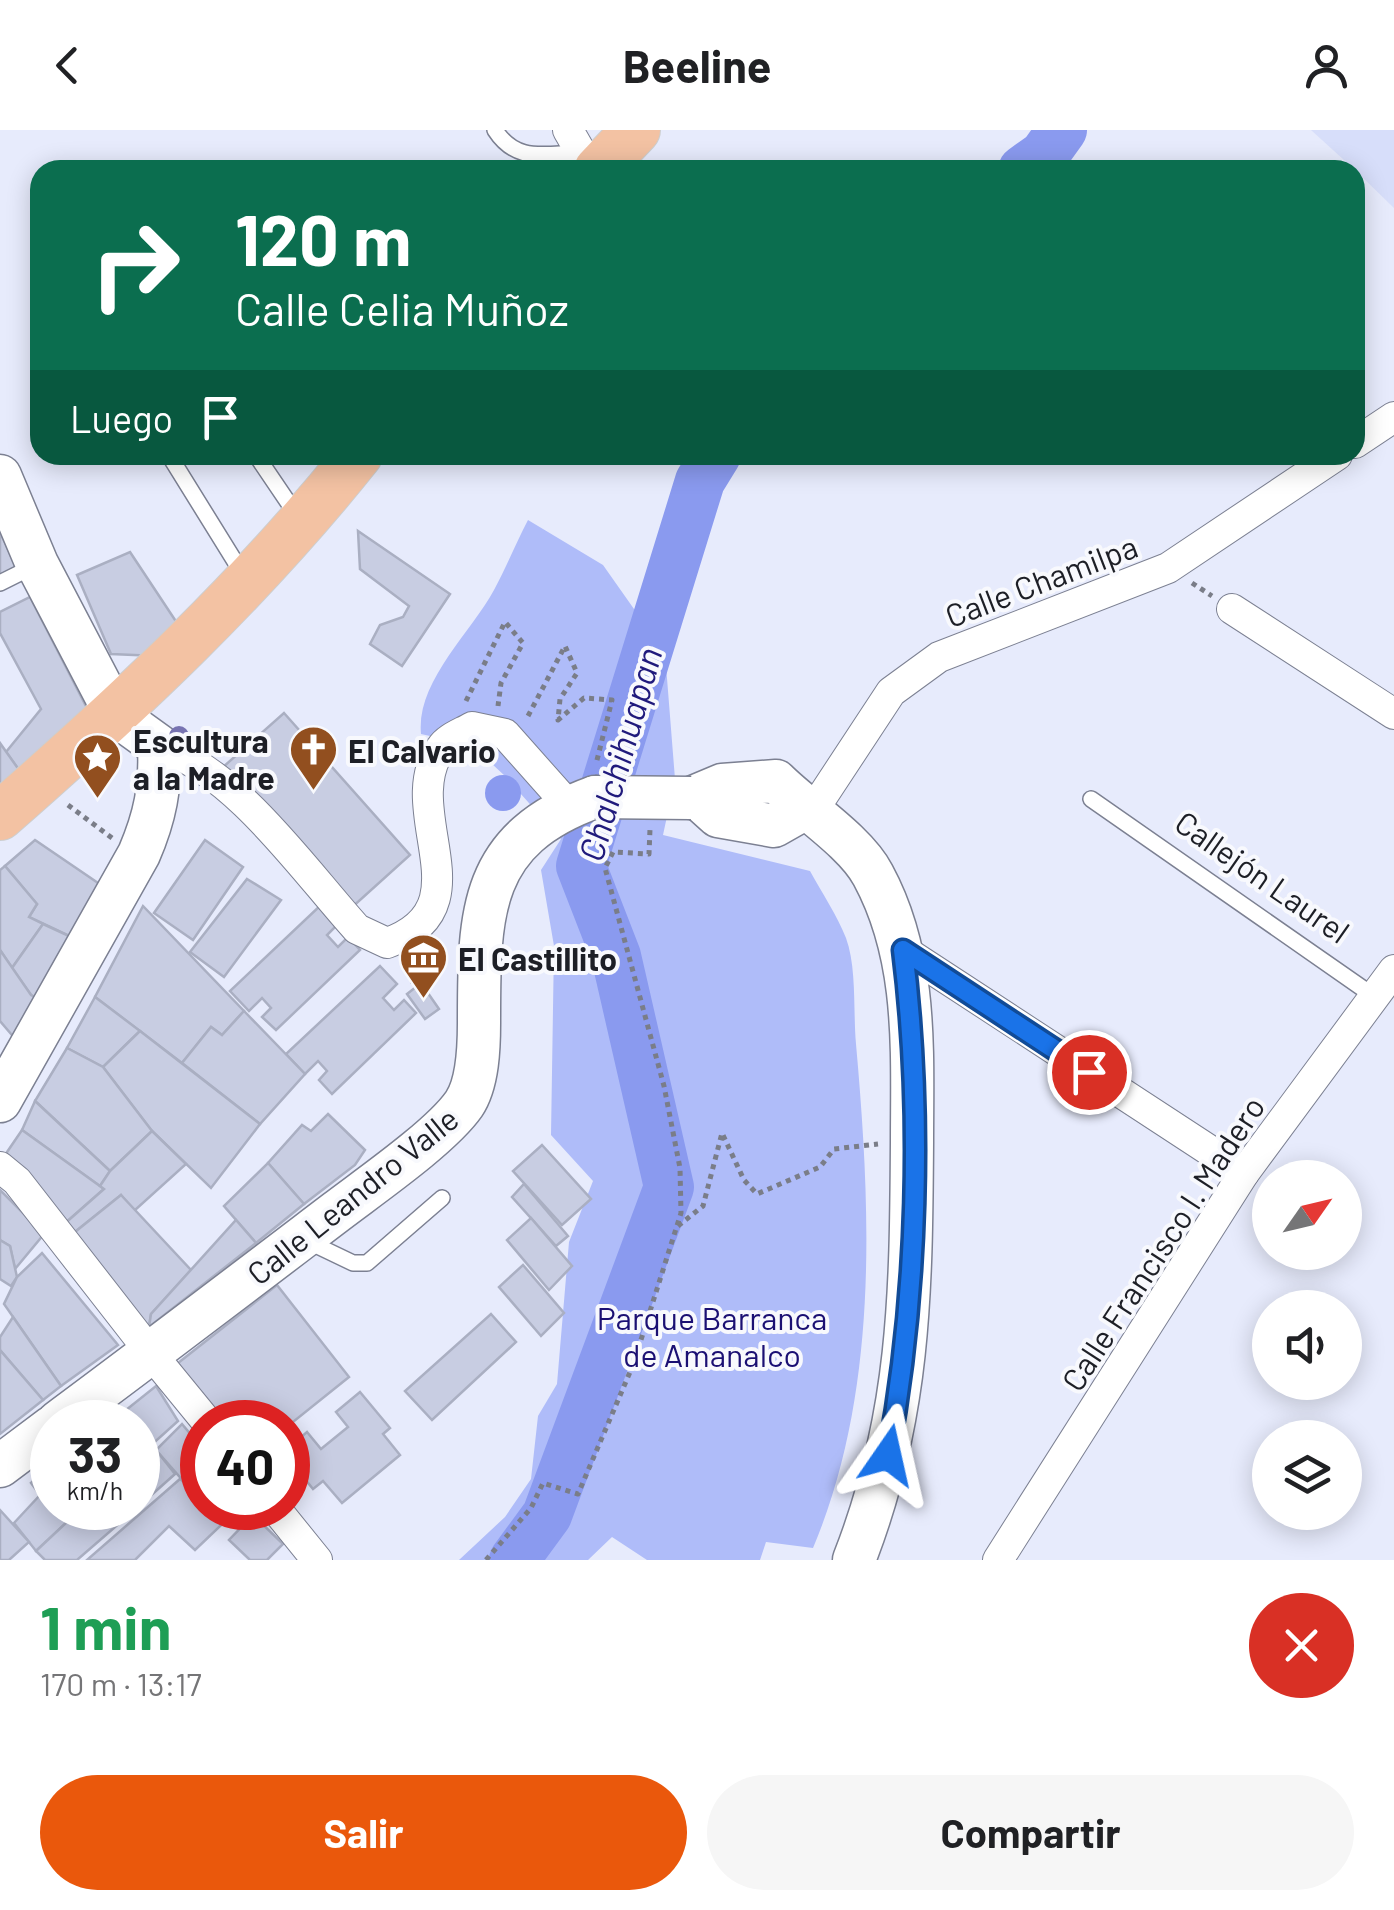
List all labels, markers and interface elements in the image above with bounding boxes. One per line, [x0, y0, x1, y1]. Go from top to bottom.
icon: back [40, 38, 95, 93]
text: Beeline [623, 38, 771, 92]
icon: person [1299, 38, 1354, 93]
text: 120 m [235, 196, 411, 280]
icon: right [70, 200, 200, 330]
text: Calle Celia Muñoz [235, 281, 569, 335]
icon: arrive [193, 390, 248, 445]
text: Luego [70, 395, 173, 441]
street label: Calle Chamilpa [940, 526, 1142, 634]
water label: Chalchihuapan [568, 642, 670, 866]
place label: Escultura a la Madre [133, 721, 275, 796]
church icon: El Calvario [287, 724, 339, 792]
place label: El Calvario [348, 731, 496, 769]
place icon: Escultura a la Madre [72, 732, 124, 800]
street label: Callejón Laurel [1169, 802, 1357, 950]
museum icon: El Castillito [397, 932, 449, 1000]
place label: El Castillito [458, 939, 617, 977]
pin [1047, 1030, 1132, 1115]
icon: arrive [1062, 1045, 1117, 1100]
street label: Calle Francisco I. Madero [1053, 1089, 1271, 1397]
street label: Calle Leandro Valle [239, 1098, 465, 1292]
north arrow [1252, 1160, 1362, 1270]
map controls [1252, 1160, 1362, 1530]
button: sound [1252, 1290, 1362, 1400]
park label: Parque Barranca de Amanalco [597, 1298, 827, 1373]
speed limit sign: 40 [180, 1400, 310, 1530]
position arrow [836, 1403, 940, 1507]
button: layers [1252, 1420, 1362, 1530]
text: 33 [68, 1423, 122, 1483]
text: km/h [67, 1475, 123, 1505]
text: 1 min [40, 1590, 171, 1662]
button: close [1249, 1593, 1354, 1698]
text: 170 m · 13:17 [40, 1664, 202, 1702]
button: Salir [40, 1775, 687, 1890]
button: Compartir [707, 1775, 1354, 1890]

